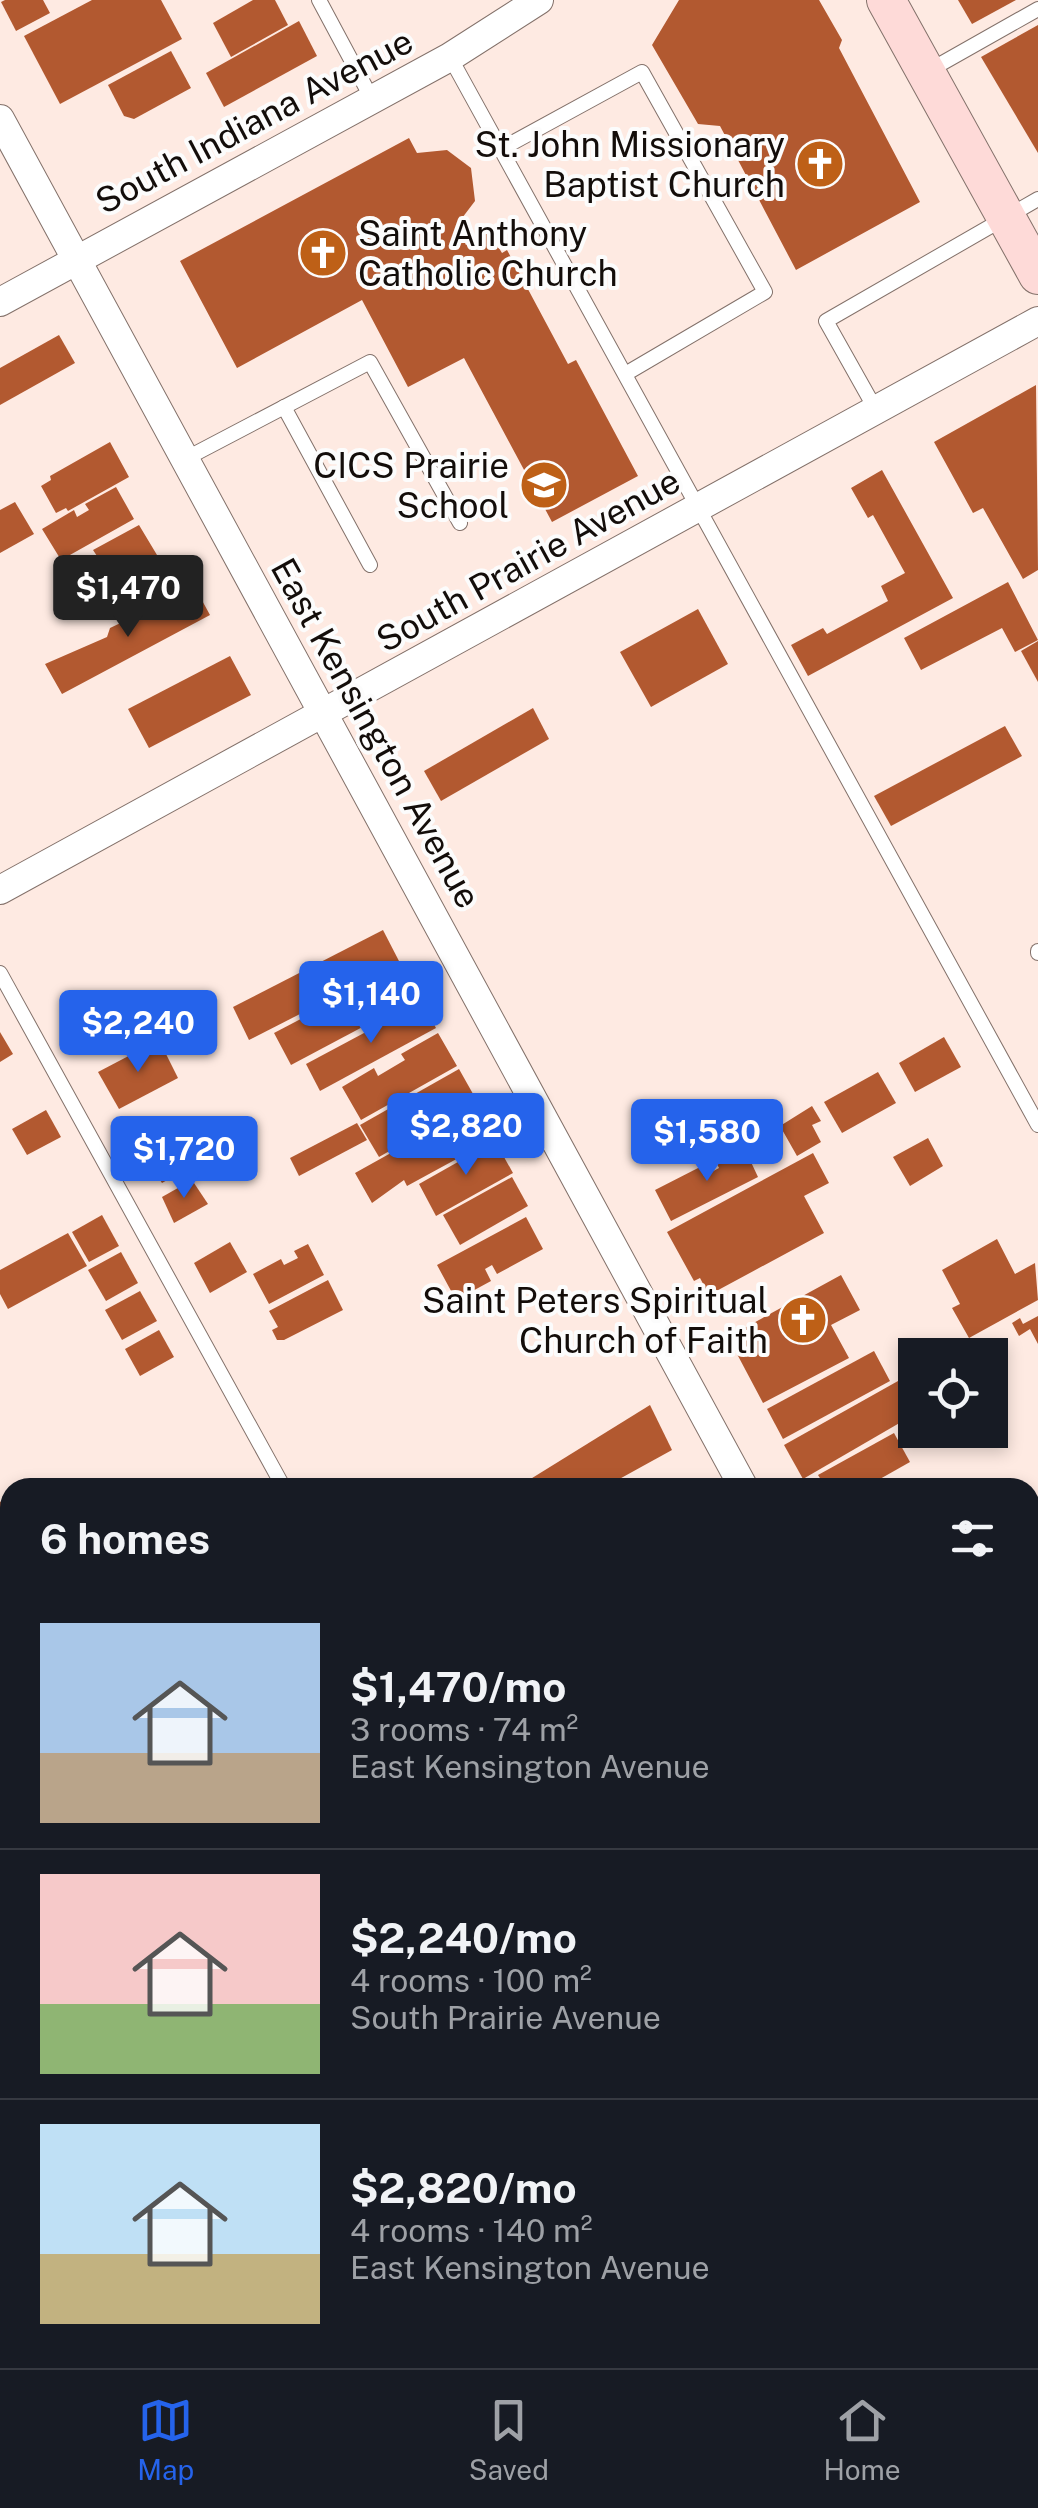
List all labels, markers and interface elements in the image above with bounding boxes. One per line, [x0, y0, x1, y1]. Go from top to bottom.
street label: South Indiana Avenue [88, 20, 420, 222]
place label: St. John Missionary Baptist Church [474, 124, 785, 205]
church icon: St. John Missionary Baptist Church [794, 138, 846, 190]
place label: Saint Anthony Catholic Church [358, 213, 618, 294]
church icon: Saint Anthony Catholic Church [297, 227, 349, 279]
place label: CICS Prairie School [313, 445, 509, 526]
school or university icon: CICS Prairie School [518, 459, 570, 511]
street label: South Prairie Avenue [369, 460, 687, 660]
street label: East Kensington Avenue [263, 551, 489, 915]
pin: $1,470 [47, 555, 209, 640]
text: $1,470 [75, 569, 181, 606]
pin: $1,140 [290, 961, 452, 1046]
text: $1,140 [321, 975, 421, 1012]
pin: $2,240 [57, 990, 219, 1075]
text: $2,240 [81, 1004, 195, 1041]
pin: $2,820 [385, 1093, 547, 1178]
pin: $1,580 [626, 1099, 788, 1184]
text: $2,820 [409, 1107, 523, 1144]
text: $1,580 [653, 1113, 761, 1150]
pin: $1,720 [103, 1116, 265, 1201]
text: $1,720 [133, 1130, 235, 1167]
place label: Saint Peters Spiritual Church of Faith [422, 1280, 768, 1361]
church icon: Saint Peters Spiritual Church of Faith [777, 1294, 829, 1346]
map controls [898, 1338, 1008, 1448]
button: locate [898, 1338, 1008, 1448]
icon: filters [945, 1511, 1000, 1566]
text: 6 homes [40, 1514, 210, 1563]
text: $1,470/mo [350, 1662, 566, 1711]
icon: home [120, 1663, 240, 1783]
text: 3 rooms · 74 m² [350, 1711, 578, 1748]
text: East Kensington Avenue [350, 1748, 710, 1785]
text: $2,240/mo [350, 1913, 577, 1962]
icon: home [120, 1914, 240, 2034]
text: 4 rooms · 100 m² [350, 1962, 592, 1999]
text: South Prairie Avenue [350, 1999, 661, 2036]
text: $2,820/mo [350, 2163, 577, 2212]
icon: home [120, 2164, 240, 2284]
text: 4 rooms · 140 m² [350, 2212, 593, 2249]
text: East Kensington Avenue [350, 2249, 710, 2286]
tab: Map [137, 2393, 194, 2486]
tab: Saved [469, 2393, 549, 2486]
tab: Home [823, 2393, 901, 2486]

